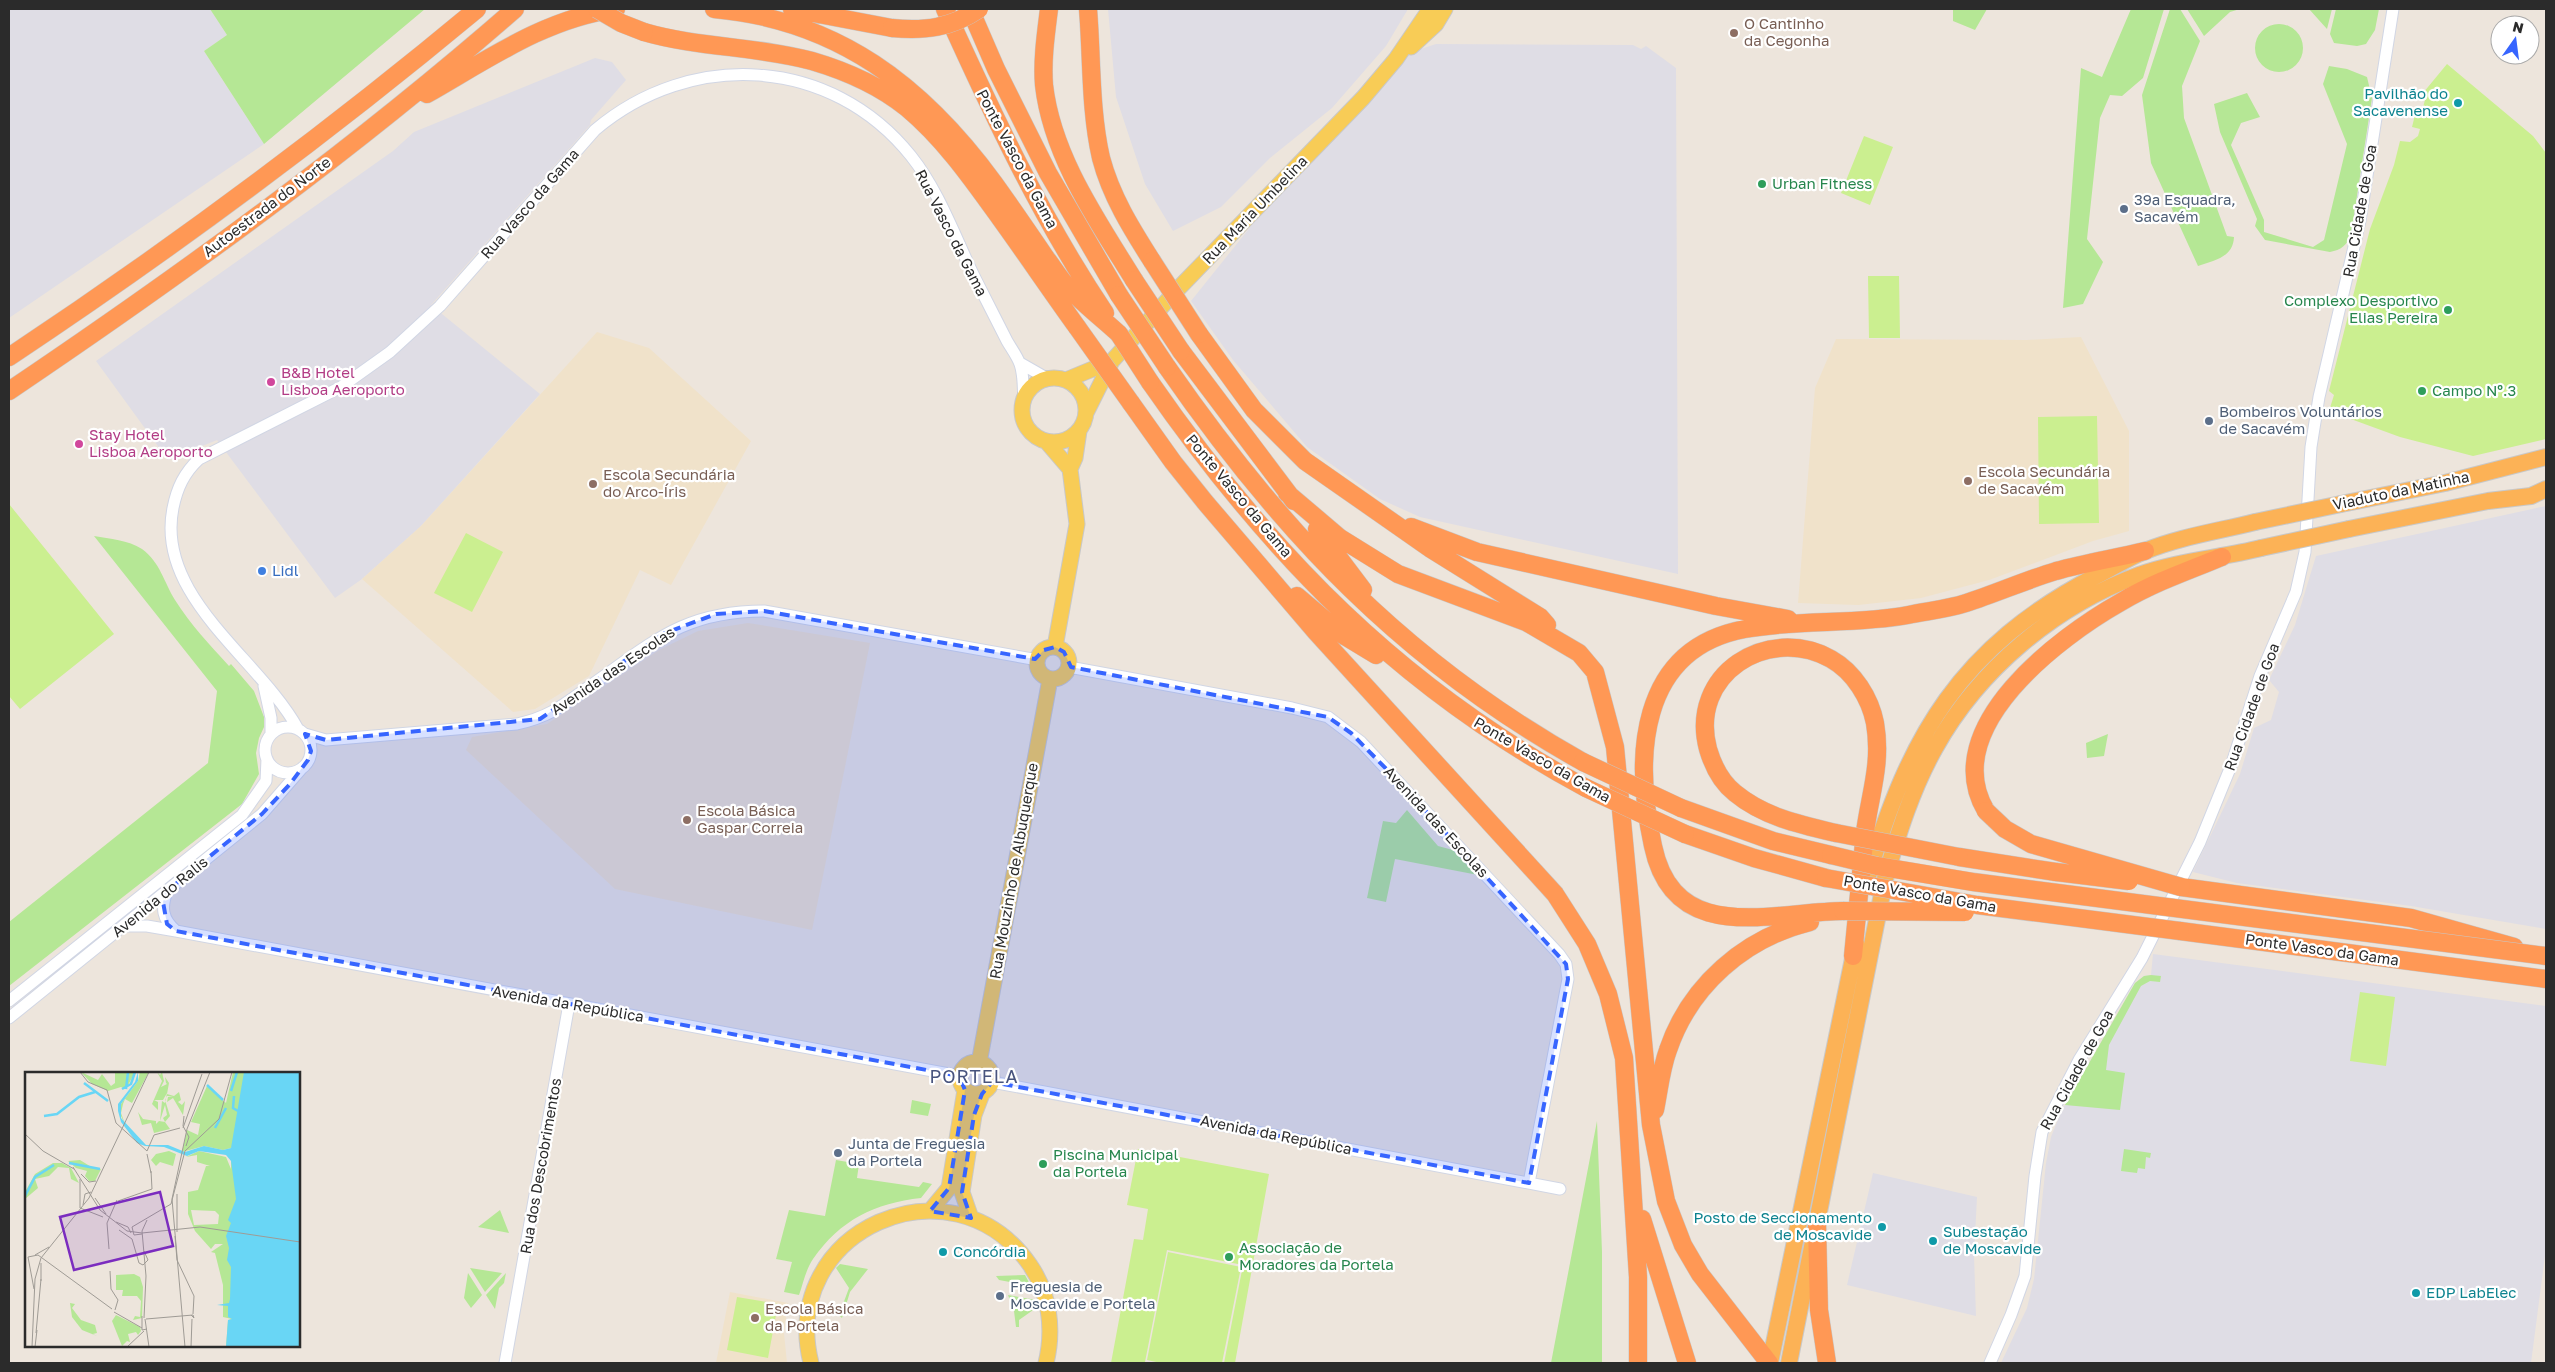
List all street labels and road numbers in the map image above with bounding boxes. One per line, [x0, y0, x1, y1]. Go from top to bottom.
street label: Ponte Vasco da Gama [974, 86, 1062, 231]
street label: Rua Cidade de Goa [2338, 143, 2380, 279]
street label: Rua Vasco da Gama [477, 145, 582, 262]
street label: Rua Maria Umbelina [1198, 151, 1311, 267]
street label: Autoestrada do Norte [199, 152, 334, 260]
street label: Rua Vasco da Gama [912, 166, 992, 299]
street label: Ponte Vasco da Gama [1183, 430, 1296, 560]
street label: Viaduto da Matinha [2331, 467, 2471, 513]
street label: Avenida das Escolas [547, 622, 678, 718]
street label: Rua Cidade de Goa [2220, 640, 2283, 773]
street label: Ponte Vasco da Gama [1471, 713, 1614, 806]
street label: Rua Mouzinho de Albuquerque [985, 761, 1041, 980]
street label: Avenida das Escolas [1381, 762, 1493, 881]
street label: Avenida do Ralis [108, 852, 211, 940]
street label: Ponte Vasco da Gama [1842, 871, 1998, 915]
street label: Ponte Vasco da Gama [2244, 929, 2400, 969]
street label: Avenida da República [491, 981, 645, 1025]
street label: Rua Cidade de Goa [2036, 1006, 2117, 1133]
street label: Rua dos Descobrimentos [516, 1076, 564, 1255]
street label: Avenida da República [1199, 1111, 1353, 1158]

